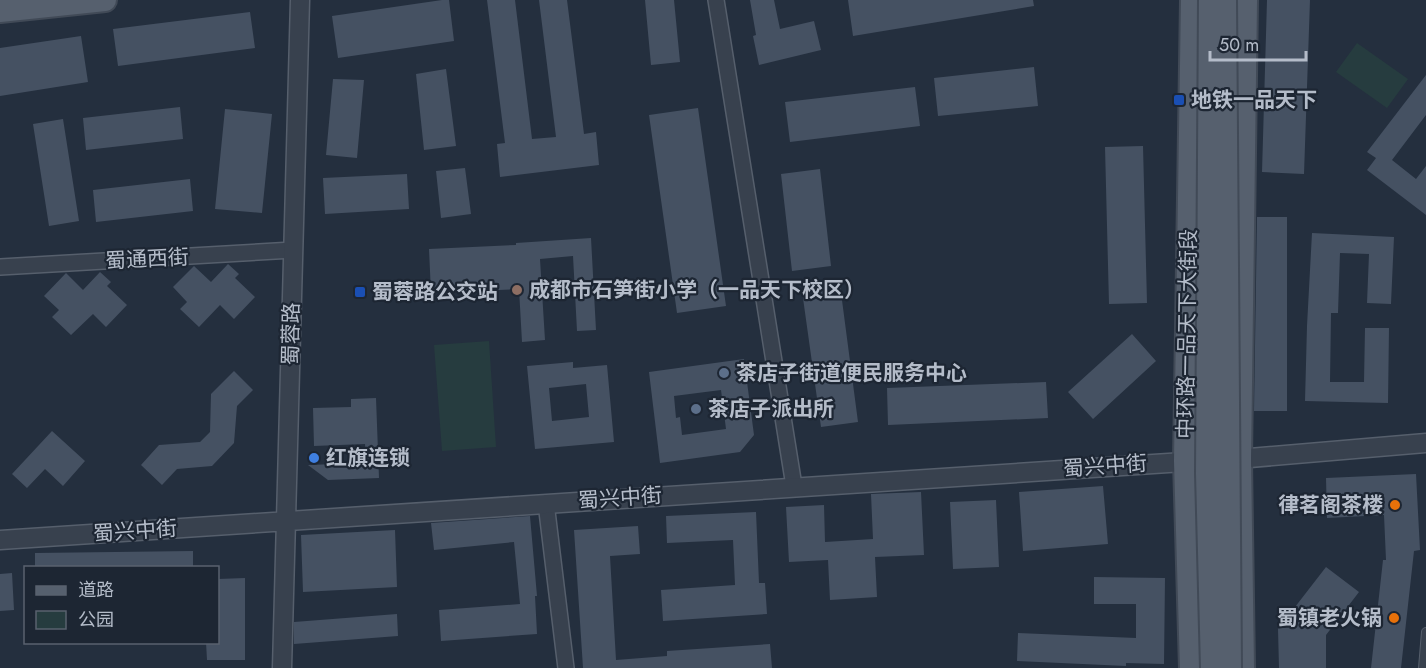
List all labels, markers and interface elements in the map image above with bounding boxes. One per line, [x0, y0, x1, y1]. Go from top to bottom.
scale bar [1210, 24, 1306, 62]
text: 50 m [1219, 32, 1259, 58]
place label: 地铁一品天下 [1191, 85, 1317, 115]
marker: 地铁一品天下 [1172, 93, 1186, 107]
street label: 中环路一品天下大街段 [1170, 229, 1204, 439]
street label: 蜀通西街 [104, 242, 190, 276]
place label: 成都市石笋街小学（一品天下校区） [529, 275, 865, 305]
place label: 蜀蓉路公交站 [372, 277, 498, 307]
marker: 成都市石笋街小学（一品天下校区） [510, 283, 524, 297]
marker: 蜀蓉路公交站 [353, 285, 367, 299]
street label: 蜀蓉路 [275, 302, 307, 366]
place label: 茶店子街道便民服务中心 [736, 358, 967, 388]
marker: 茶店子街道便民服务中心 [717, 366, 731, 380]
place label: 茶店子派出所 [708, 394, 834, 424]
marker: 茶店子派出所 [689, 402, 703, 416]
place label: 红旗连锁 [326, 443, 410, 473]
street label: 蜀兴中街 [1062, 448, 1148, 484]
marker: 红旗连锁 [307, 451, 321, 465]
street label: 蜀兴中街 [577, 480, 663, 516]
place label: 律茗阁茶楼 [1278, 490, 1383, 520]
marker: 律茗阁茶楼 [1388, 498, 1402, 512]
street label: 蜀兴中街 [92, 513, 178, 549]
legend [24, 566, 219, 644]
text: 道路 [78, 577, 114, 603]
place label: 蜀镇老火锅 [1277, 603, 1382, 633]
text: 公园 [78, 607, 114, 633]
marker: 蜀镇老火锅 [1387, 611, 1401, 625]

